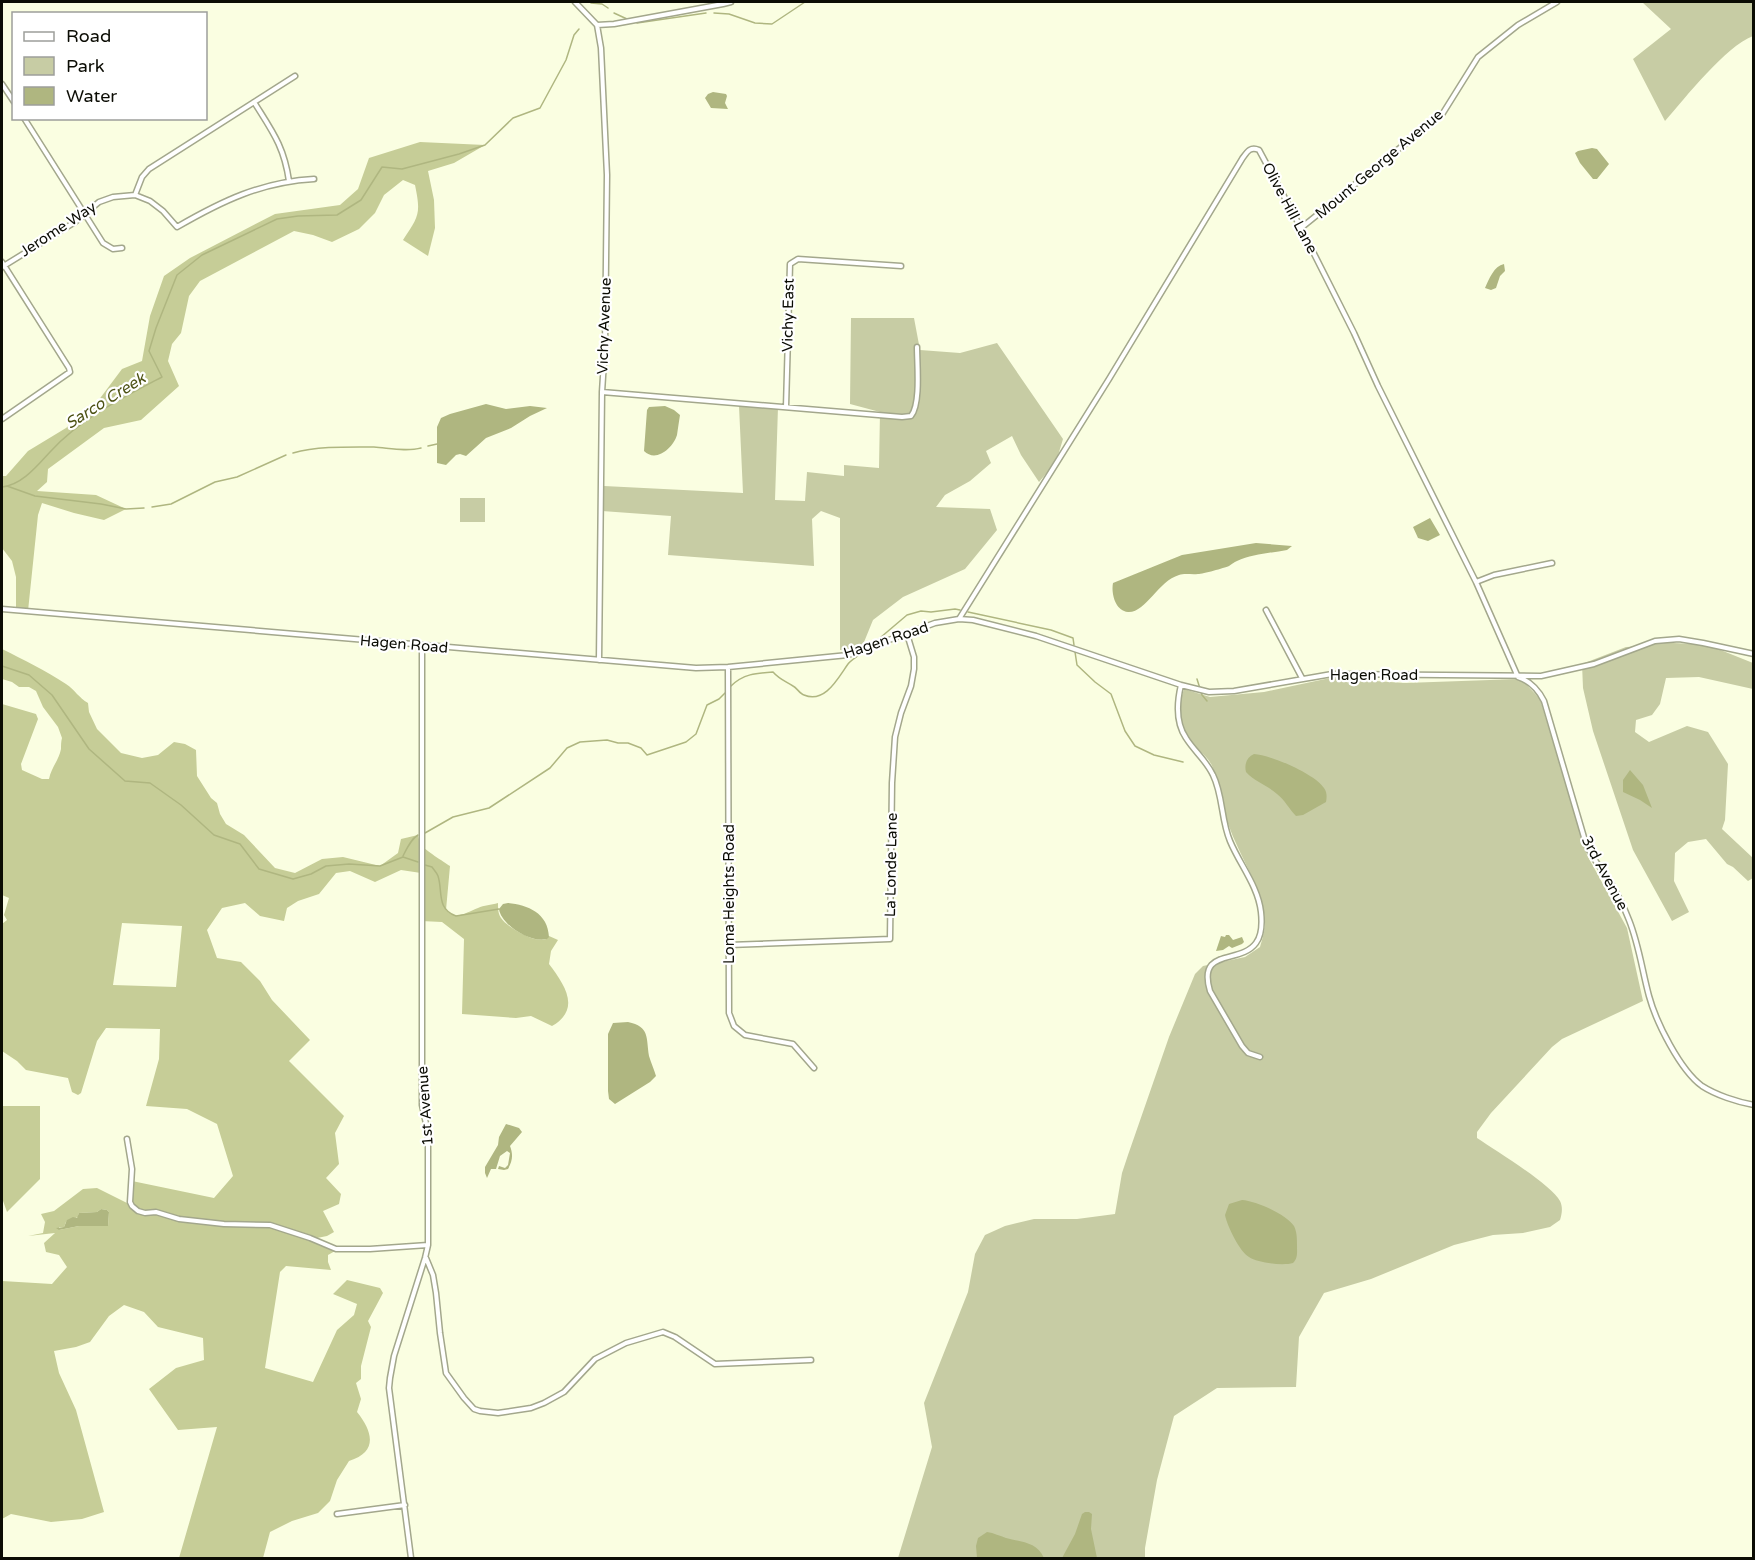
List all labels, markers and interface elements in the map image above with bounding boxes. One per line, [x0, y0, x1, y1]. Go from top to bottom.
legend [12, 12, 207, 120]
text: Road [66, 25, 111, 47]
text: Park [66, 55, 105, 77]
text: Water [66, 85, 117, 107]
street label: Mount George Avenue [1311, 105, 1447, 223]
street label: Olive Hill Lane [1258, 159, 1322, 257]
street label: Jerome Way [17, 198, 99, 260]
street label: Vichy Avenue [593, 277, 615, 375]
street label: Vichy East [778, 278, 798, 352]
water label: Sarco Creek [62, 368, 150, 433]
street label: Hagen Road [841, 618, 931, 662]
street label: Hagen Road [359, 631, 449, 657]
street label: Hagen Road [1330, 666, 1418, 684]
street label: La Londe Lane [881, 813, 901, 917]
street label: Loma Heights Road [720, 824, 738, 964]
street label: 3rd Avenue [1578, 833, 1632, 913]
street label: 1st Avenue [413, 1066, 437, 1146]

